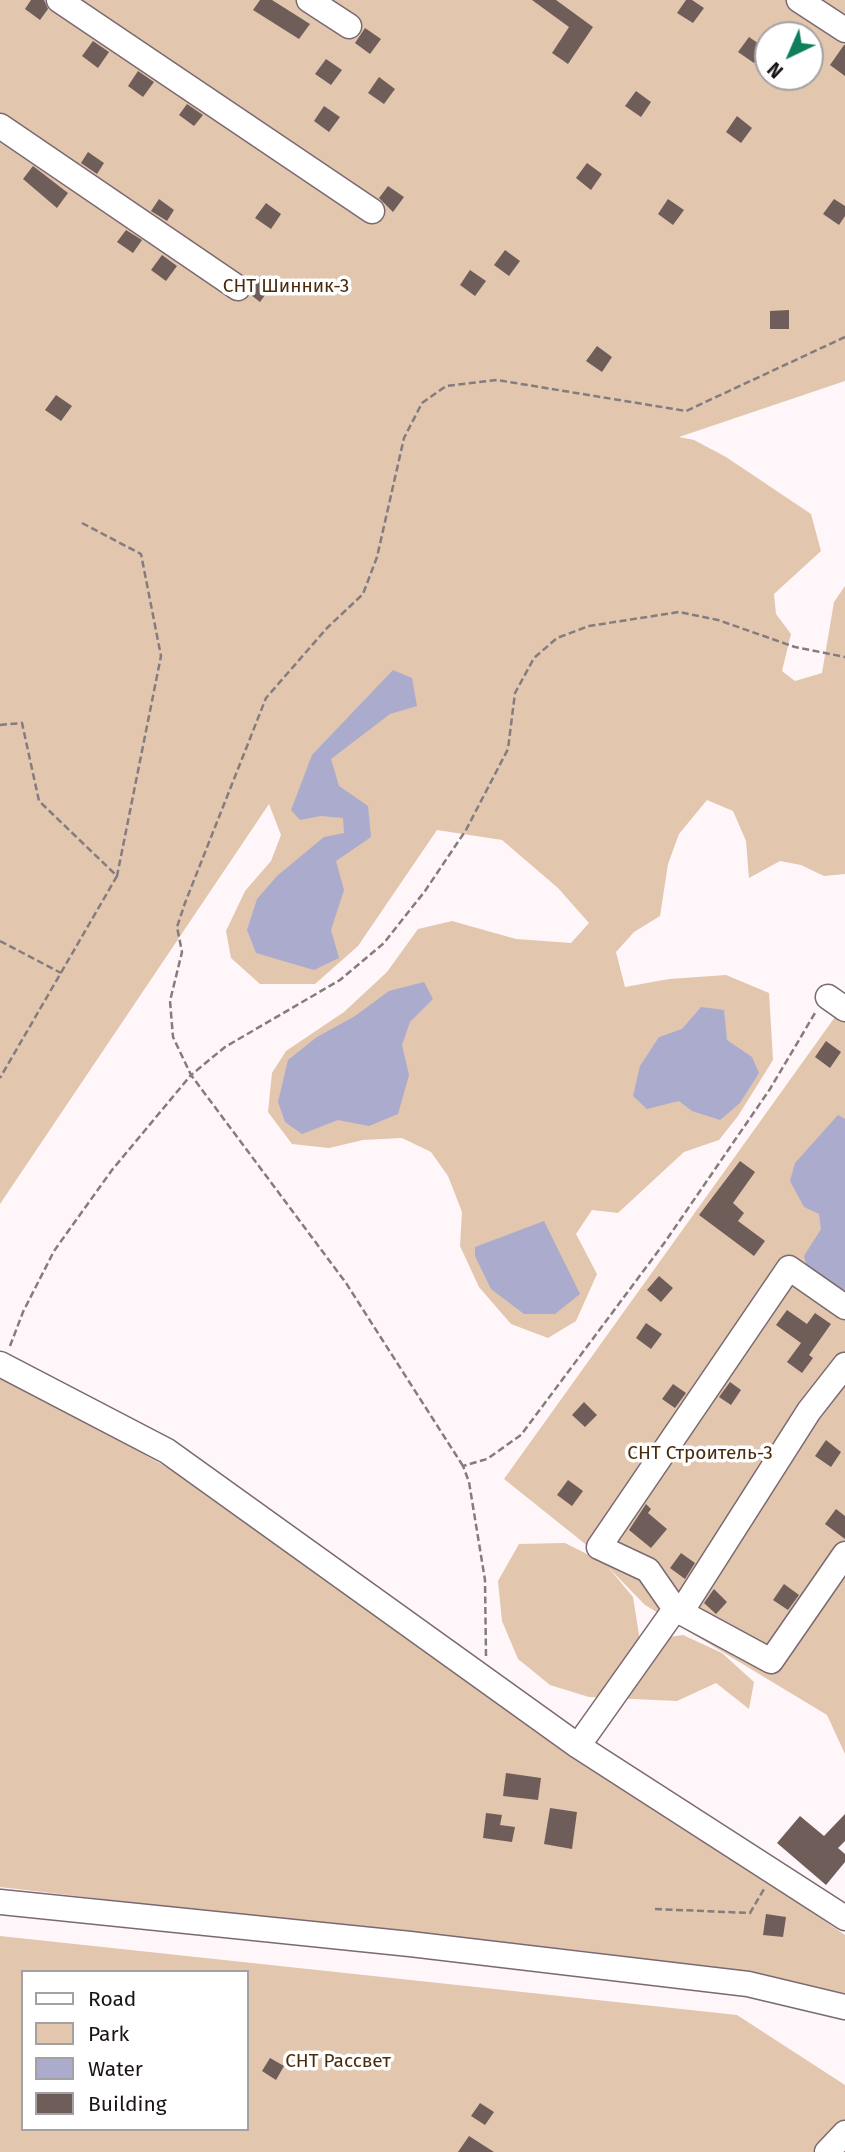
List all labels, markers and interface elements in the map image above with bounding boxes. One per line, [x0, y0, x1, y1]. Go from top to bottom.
north arrow [754, 21, 824, 91]
text: N [763, 57, 788, 83]
park label: СНТ Шинник-3 [223, 276, 349, 298]
park label: СНТ Строитель-3 [627, 1443, 773, 1465]
legend [21, 1970, 248, 2131]
text: Road [88, 1986, 136, 2012]
text: Park [88, 2021, 129, 2047]
park label: СНТ Рассвет [285, 2051, 391, 2073]
text: Water [88, 2056, 143, 2082]
text: Building [88, 2091, 167, 2117]

